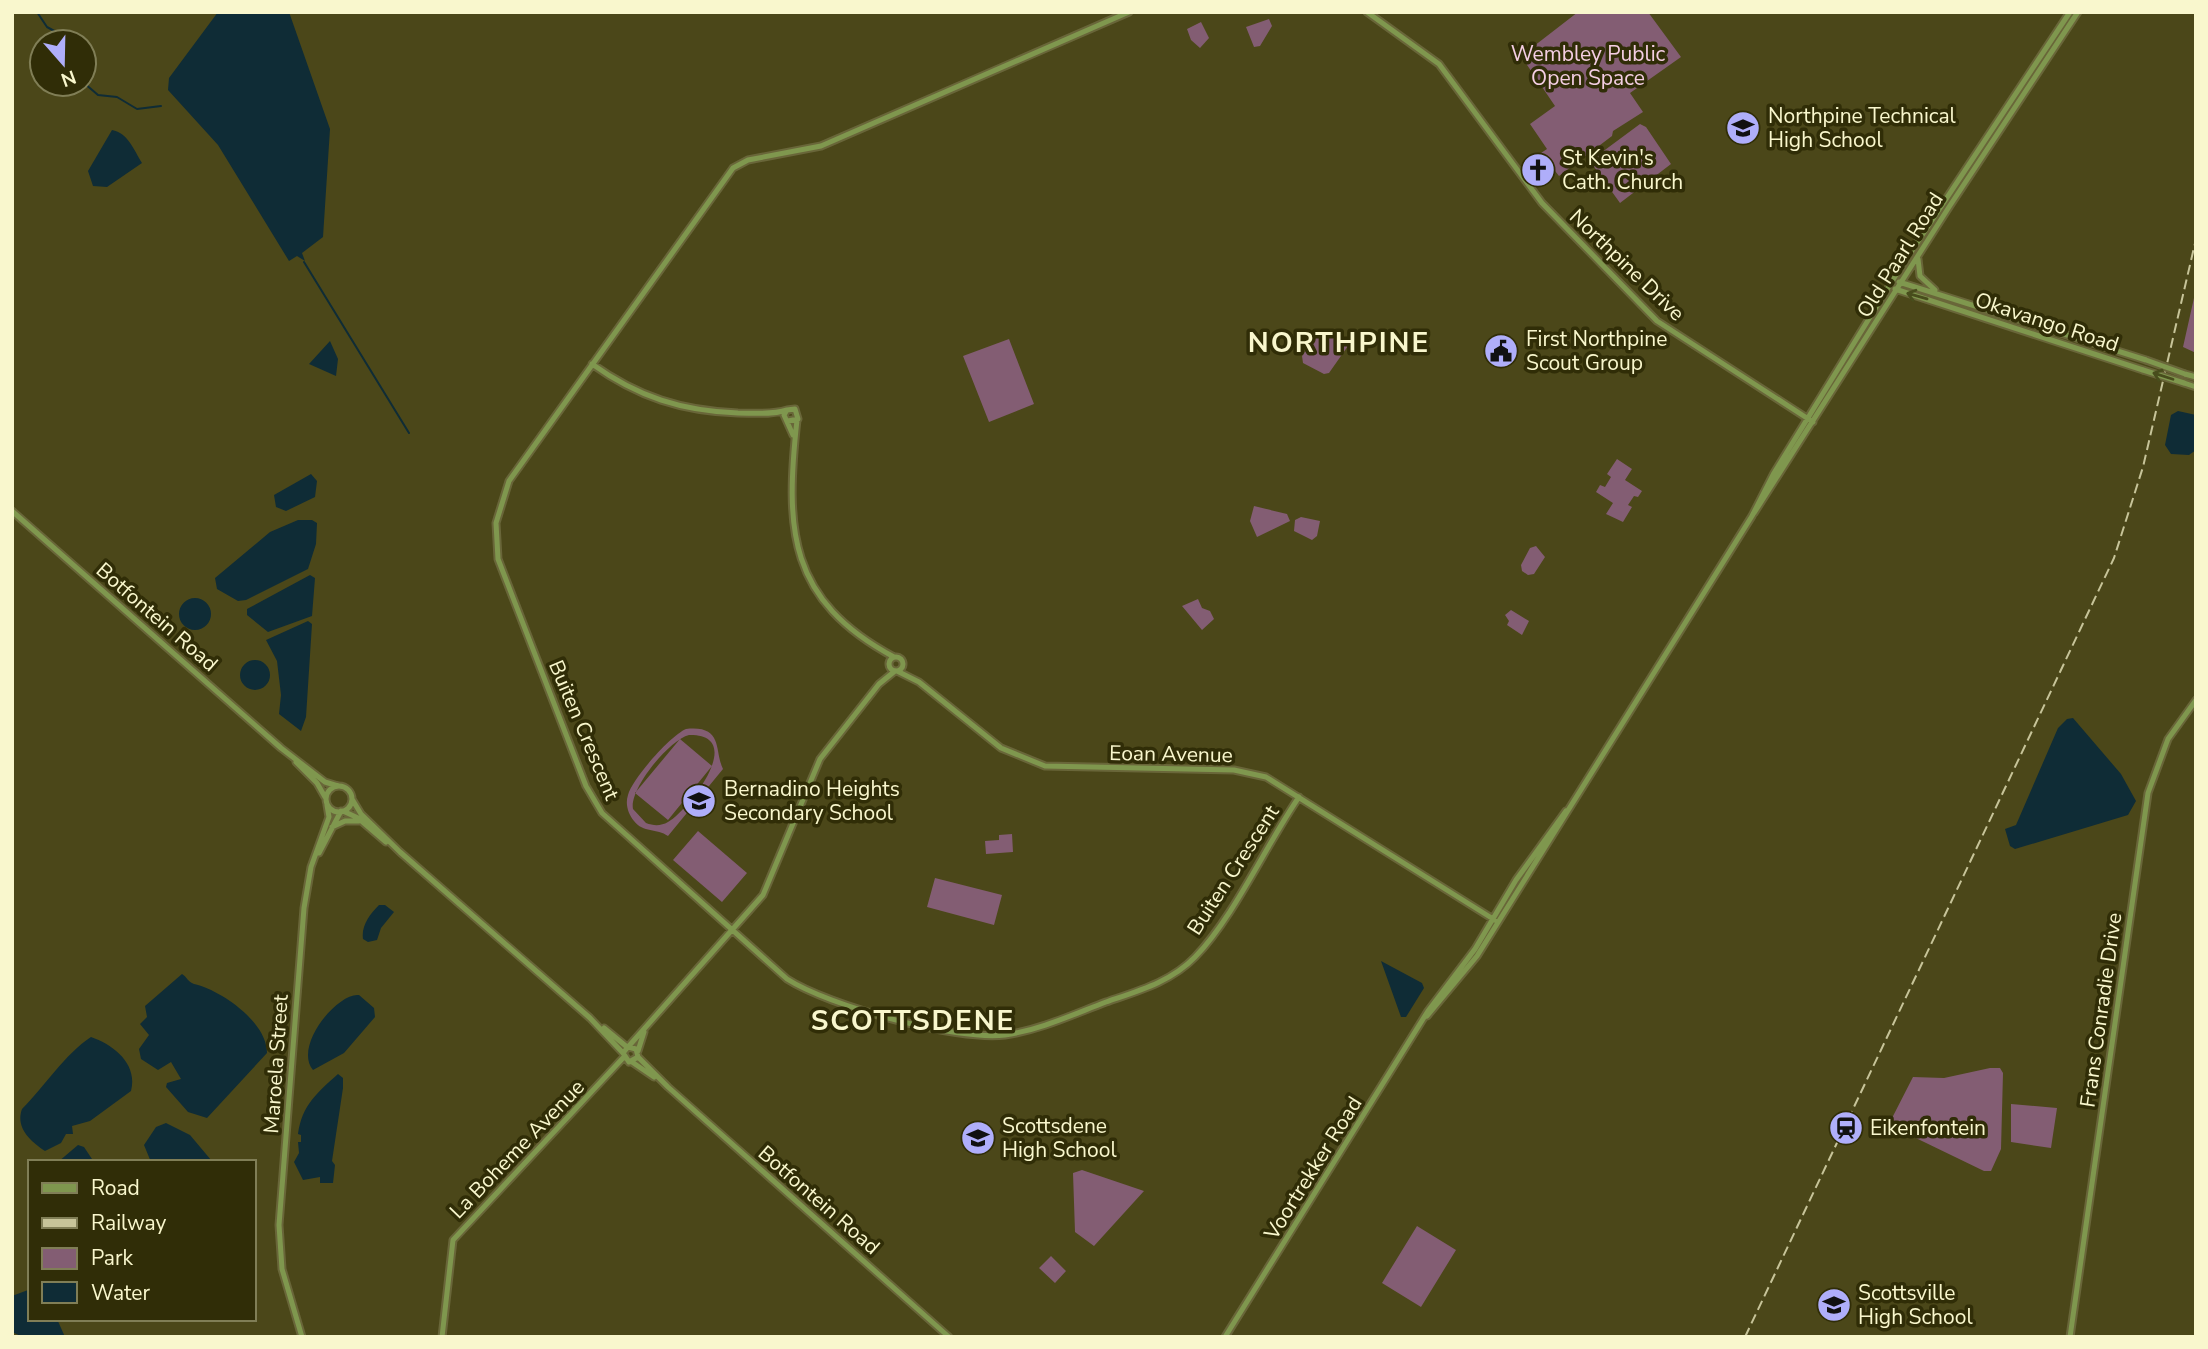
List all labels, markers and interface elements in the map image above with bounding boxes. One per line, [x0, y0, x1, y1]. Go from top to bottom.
north arrow [28, 28, 98, 98]
park label: Wembley Public Open Space [1511, 40, 1666, 92]
text: N [57, 63, 80, 93]
place label: Northpine Technical High School [1768, 102, 1957, 154]
school or university icon: Northpine Technical High School [1724, 109, 1762, 147]
place label: St Kevin's Cath. Church [1562, 144, 1683, 196]
church icon: St Kevin's Cath. Church [1519, 151, 1557, 189]
street label: Old Paarl Road [1850, 187, 1950, 323]
street label: Northpine Drive [1563, 203, 1691, 327]
street label: Okavango Road [1972, 286, 2122, 358]
one-way arrow [1906, 289, 1928, 302]
district label: NORTHPINE [1248, 324, 1430, 362]
place label: First Northpine Scout Group [1526, 325, 1667, 377]
public building icon: First Northpine Scout Group [1482, 332, 1520, 370]
one-way arrow [2153, 369, 2175, 382]
street label: Botfontein Road [90, 556, 224, 678]
street label: Buiten Crescent [542, 656, 626, 805]
street label: Eoan Avenue [1109, 739, 1233, 769]
place label: Bernadino Heights Secondary School [724, 775, 900, 827]
school or university icon: Bernadino Heights Secondary School [680, 782, 718, 820]
street label: Buiten Crescent [1181, 799, 1286, 940]
street label: Frans Conradie Drive [2073, 911, 2129, 1109]
street label: Maroela Street [257, 993, 295, 1134]
district label: SCOTTSDENE [811, 1002, 1015, 1040]
street label: La Boheme Avenue [443, 1073, 591, 1225]
street label: Voortrekker Road [1257, 1091, 1368, 1246]
station icon: Eikenfontein [1827, 1109, 1865, 1147]
place label: Scottsdene High School [1002, 1112, 1117, 1164]
place label: Eikenfontein [1870, 1114, 1986, 1142]
school or university icon: Scottsdene High School [959, 1119, 997, 1157]
street label: Botfontein Road [752, 1139, 886, 1261]
legend [28, 1160, 256, 1321]
text: Road [91, 1174, 140, 1202]
text: Railway [91, 1209, 166, 1237]
text: Park [91, 1244, 133, 1272]
text: Water [91, 1279, 150, 1307]
place label: Scottsville High School [1858, 1279, 1973, 1331]
school or university icon: Scottsville High School [1815, 1286, 1853, 1324]

